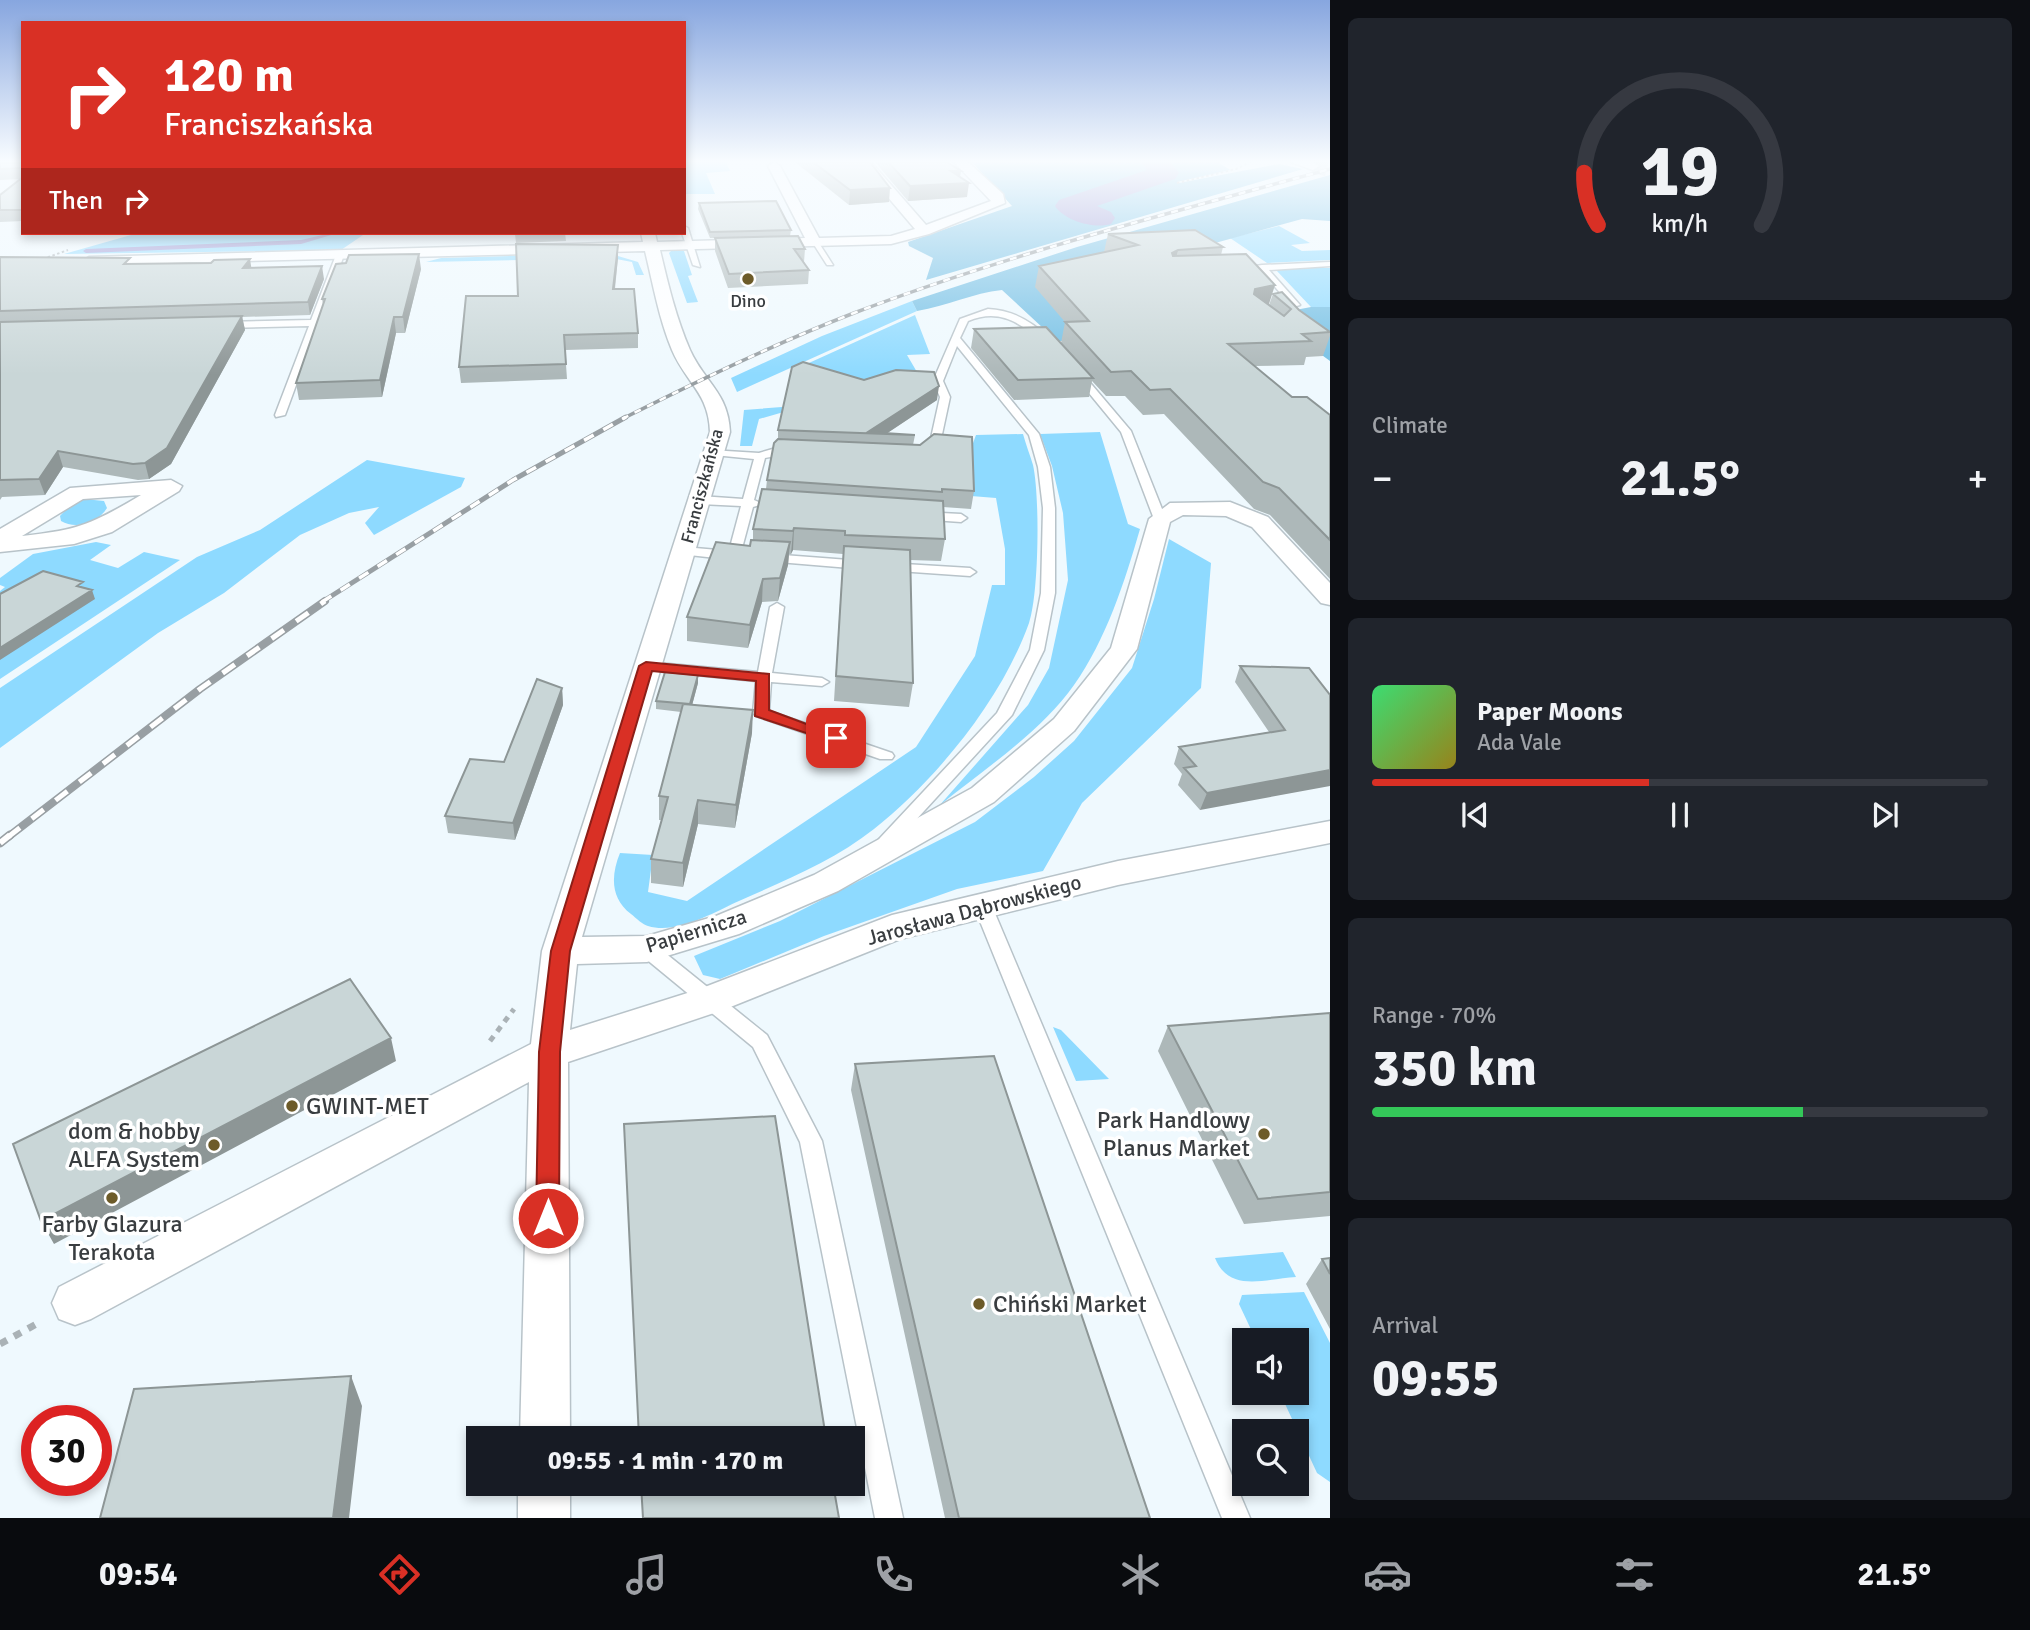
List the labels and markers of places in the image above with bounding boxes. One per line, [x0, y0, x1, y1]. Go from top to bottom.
marker: Dino [740, 271, 756, 287]
place label: Dino [730, 290, 766, 312]
pin [806, 708, 866, 768]
place label: GWINT-MET [306, 1091, 429, 1121]
marker: GWINT-MET [284, 1098, 300, 1114]
place label: Park Handlowy Planus Market [1097, 1105, 1250, 1163]
place label: dom & hobby ALFA System [68, 1116, 200, 1174]
marker: Park Handlowy Planus Market [1256, 1126, 1272, 1142]
marker: dom & hobby ALFA System [206, 1137, 222, 1153]
marker: Farby Glazura Terakota [104, 1190, 120, 1206]
place label: Farby Glazura Terakota [41, 1209, 183, 1267]
place label: Chiński Market [993, 1289, 1147, 1319]
marker: Chiński Market [971, 1296, 987, 1312]

